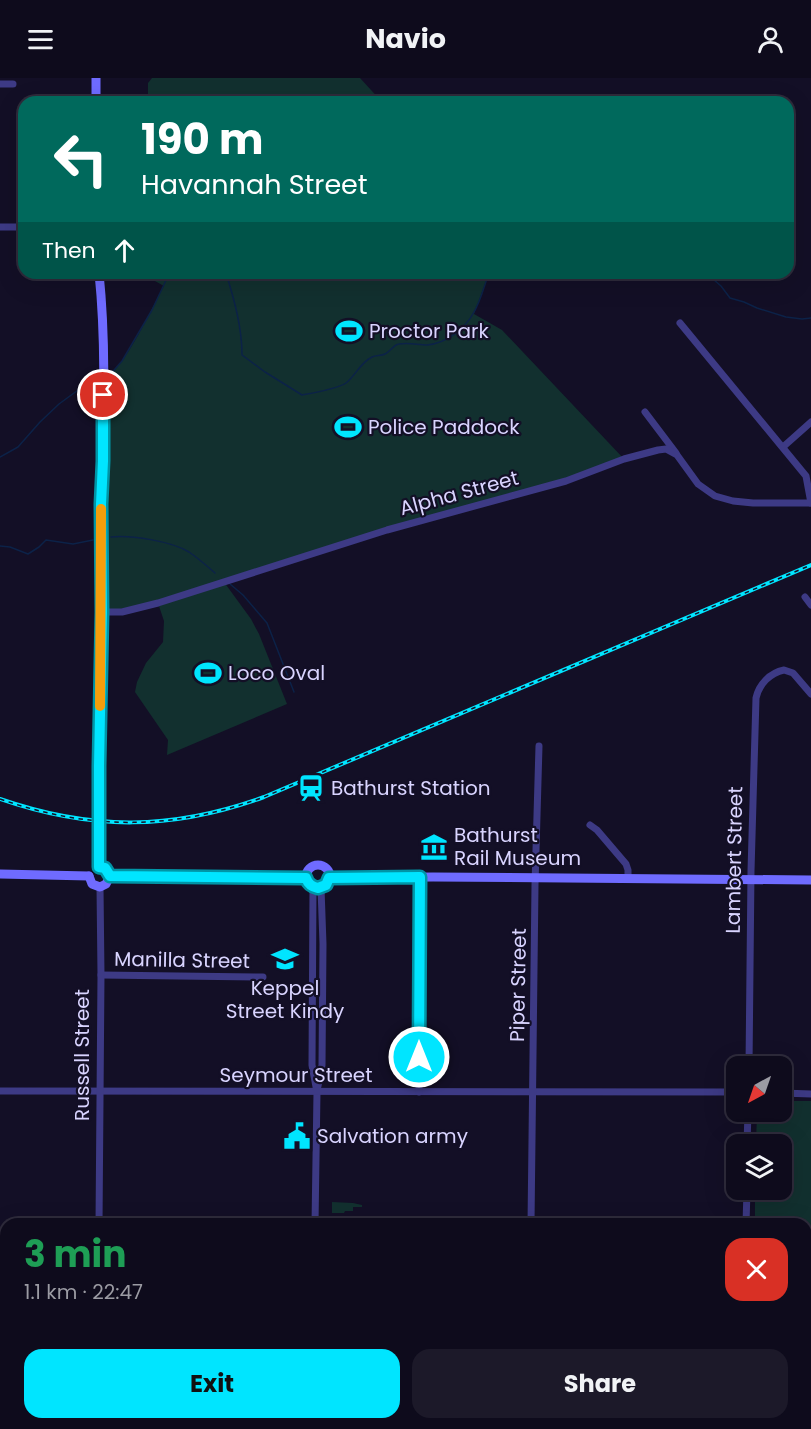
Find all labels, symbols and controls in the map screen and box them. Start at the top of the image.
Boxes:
text: Navio [365,20,446,57]
icon: menu [24,23,57,56]
icon: person [754,23,787,56]
text: 190 m [141,110,263,169]
icon: left [42,120,120,198]
text: Havannah Street [141,166,368,203]
icon: ahead [108,234,141,267]
text: Then [42,235,96,266]
sports icon: Proctor Park [334,316,364,346]
place label: Proctor Park [369,317,489,345]
pin [77,369,128,420]
icon: arrive [86,378,119,411]
sports icon: Police Paddock [333,412,363,442]
place label: Police Paddock [368,413,520,441]
street label: Alpha Street [396,464,522,522]
sports icon: Loco Oval [193,658,223,688]
place label: Loco Oval [228,659,325,687]
station icon: Bathurst Station [296,773,326,803]
place label: Bathurst Station [331,774,491,802]
street label: Lambert Street [719,786,749,934]
place label: Bathurst Rail Museum [454,821,581,872]
museum icon: Bathurst Rail Museum [419,832,449,862]
street label: Piper Street [503,928,533,1042]
school or university icon: Keppel Street Kindy [270,944,300,974]
street label: Manilla Street [114,945,250,975]
place label: Keppel Street Kindy [226,974,344,1025]
street label: Russell Street [68,989,96,1121]
position arrow [387,1025,451,1089]
north arrow [726,1056,792,1122]
map controls [726,1056,792,1200]
street label: Seymour Street [220,1061,372,1089]
public building icon: Salvation army [282,1121,312,1151]
place label: Salvation army [317,1122,468,1150]
button: layers [726,1134,792,1200]
text: 3 min [24,1229,126,1280]
button: close [725,1238,788,1301]
text: 1.1 km · 22:47 [24,1278,143,1306]
button: Exit [24,1349,400,1418]
button: Share [412,1349,788,1418]

